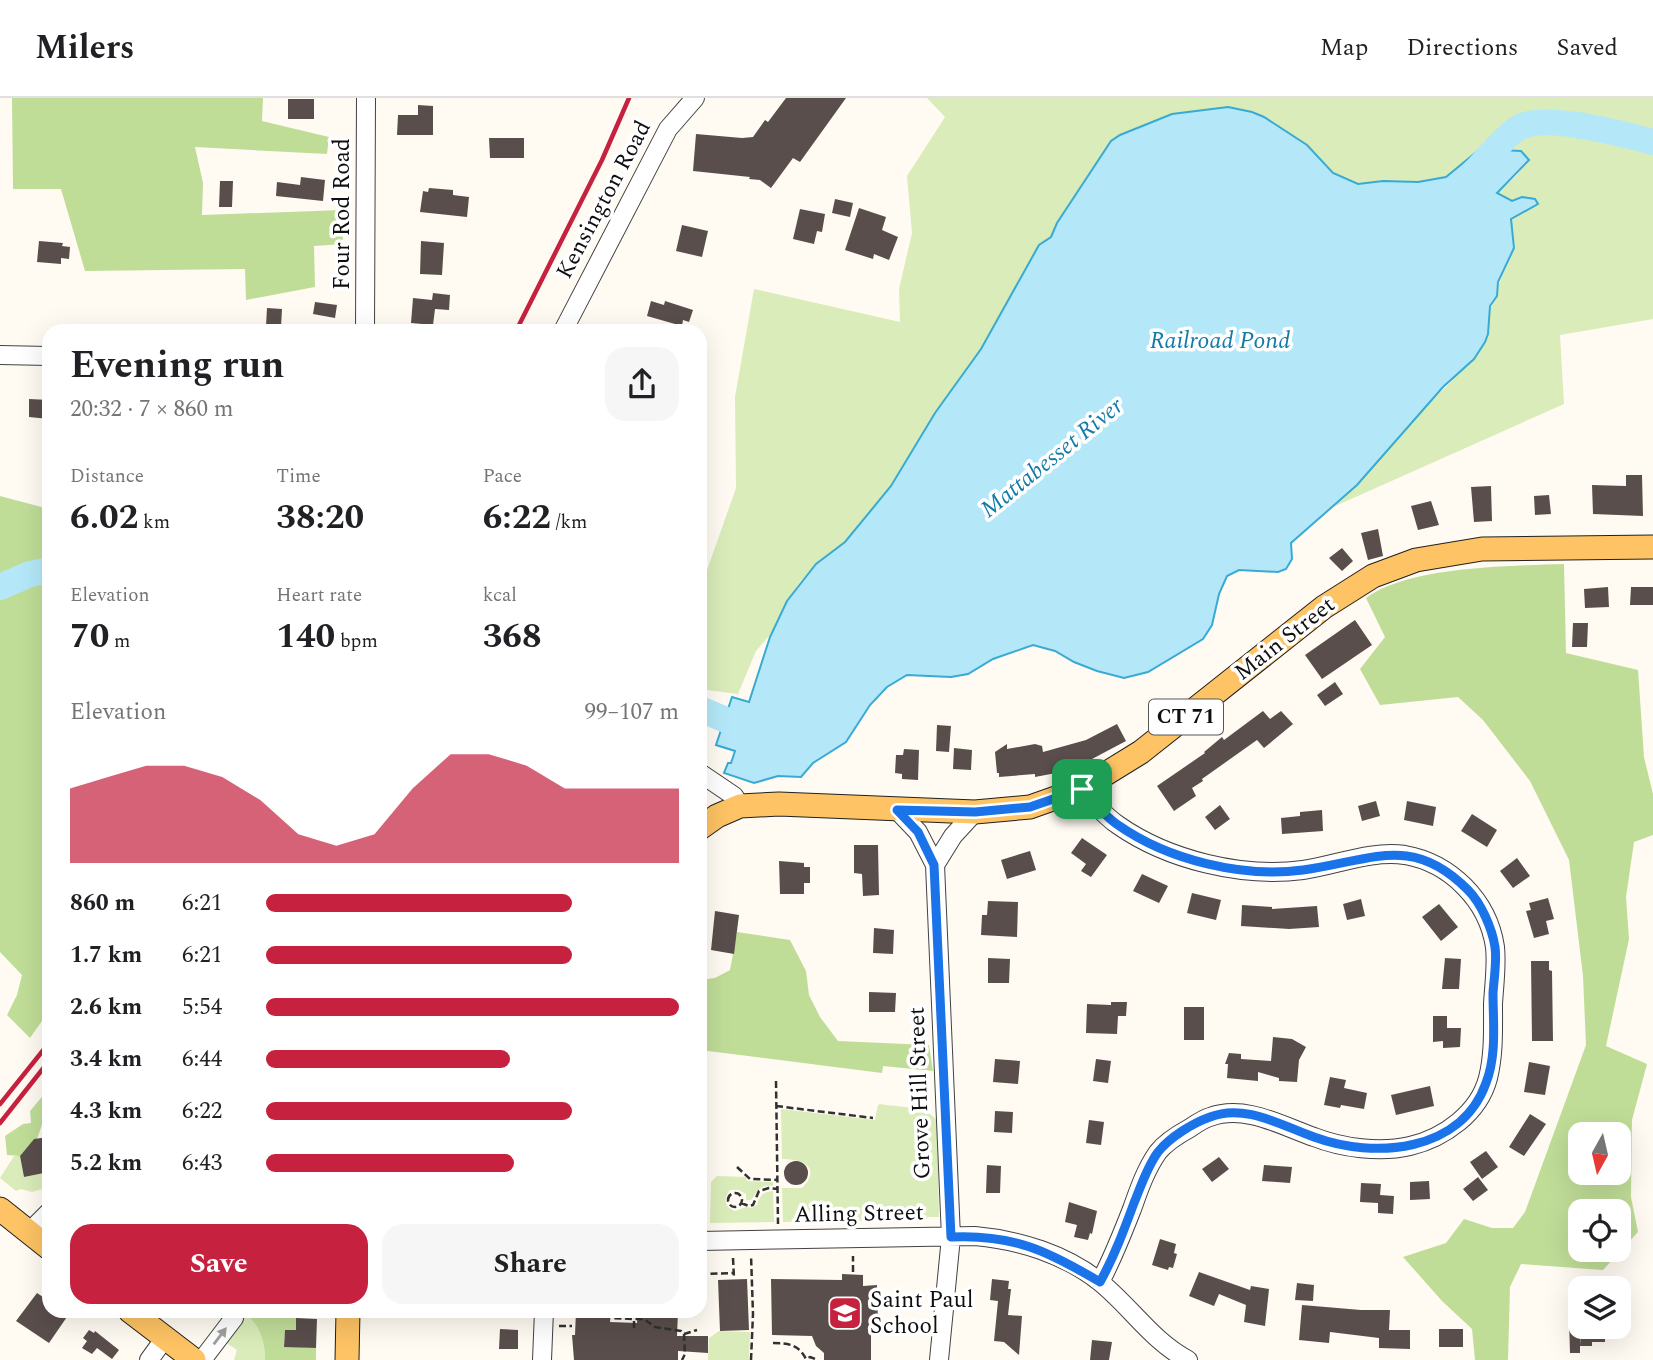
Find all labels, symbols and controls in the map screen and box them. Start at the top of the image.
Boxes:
text: Milers [35,23,134,73]
text: Map [1320,30,1368,66]
text: Directions [1406,30,1518,66]
text: Saved [1556,30,1618,66]
street label: Kensington Road [547,114,661,286]
street label: Four Rod Road [325,138,360,290]
water label: Railroad Pond [1150,323,1290,359]
text: Evening run [70,337,284,395]
button: share [605,347,679,421]
water label: Mattabesset River [973,388,1132,527]
text: 20:32 · 7 × 860 m [70,392,234,427]
text: Distance [70,462,144,491]
text: Time [276,462,321,491]
text: Pace [483,462,522,491]
text: 6.02 [70,491,138,544]
text: 38:20 [276,491,364,544]
text: 6:22 [483,491,551,544]
text: km [138,508,170,537]
text: /km [551,508,587,537]
text: Elevation [70,581,150,610]
text: Heart rate [276,581,362,610]
text: kcal [483,581,517,610]
street label: Main Street [1227,588,1343,690]
text: 70 [70,610,109,663]
text: 140 [276,610,335,663]
text: 368 [483,610,542,663]
text: m [109,627,130,656]
text: bpm [335,627,378,656]
text: Elevation [70,695,166,730]
text: 99–107 m [584,695,679,730]
road number: CT 71 [1149,700,1223,734]
pin [1052,759,1112,819]
icon: arrive [1063,770,1101,808]
text: 860 m [70,886,135,921]
text: 6:21 [182,886,222,921]
text: 1.7 km [70,938,142,973]
text: 6:21 [182,938,222,973]
text: 2.6 km [70,990,142,1025]
text: 5:54 [182,990,222,1025]
street label: Grove Hill Street [899,1006,941,1180]
text: 3.4 km [70,1042,142,1077]
text: 6:44 [182,1042,222,1077]
text: 4.3 km [70,1094,142,1129]
text: 6:22 [182,1094,222,1129]
north arrow [1568,1122,1631,1185]
map controls [1568,1122,1631,1339]
text: 5.2 km [70,1146,142,1181]
text: 6:43 [182,1146,222,1181]
street label: Alling Street [794,1195,924,1233]
button: locate [1568,1199,1631,1262]
button: Save [70,1224,368,1304]
button: Share [382,1224,679,1304]
button: layers [1568,1276,1631,1339]
place label: Saint Paul School [870,1283,974,1344]
school or university icon: Saint Paul School [826,1294,864,1332]
one-way arrow [213,1327,227,1345]

